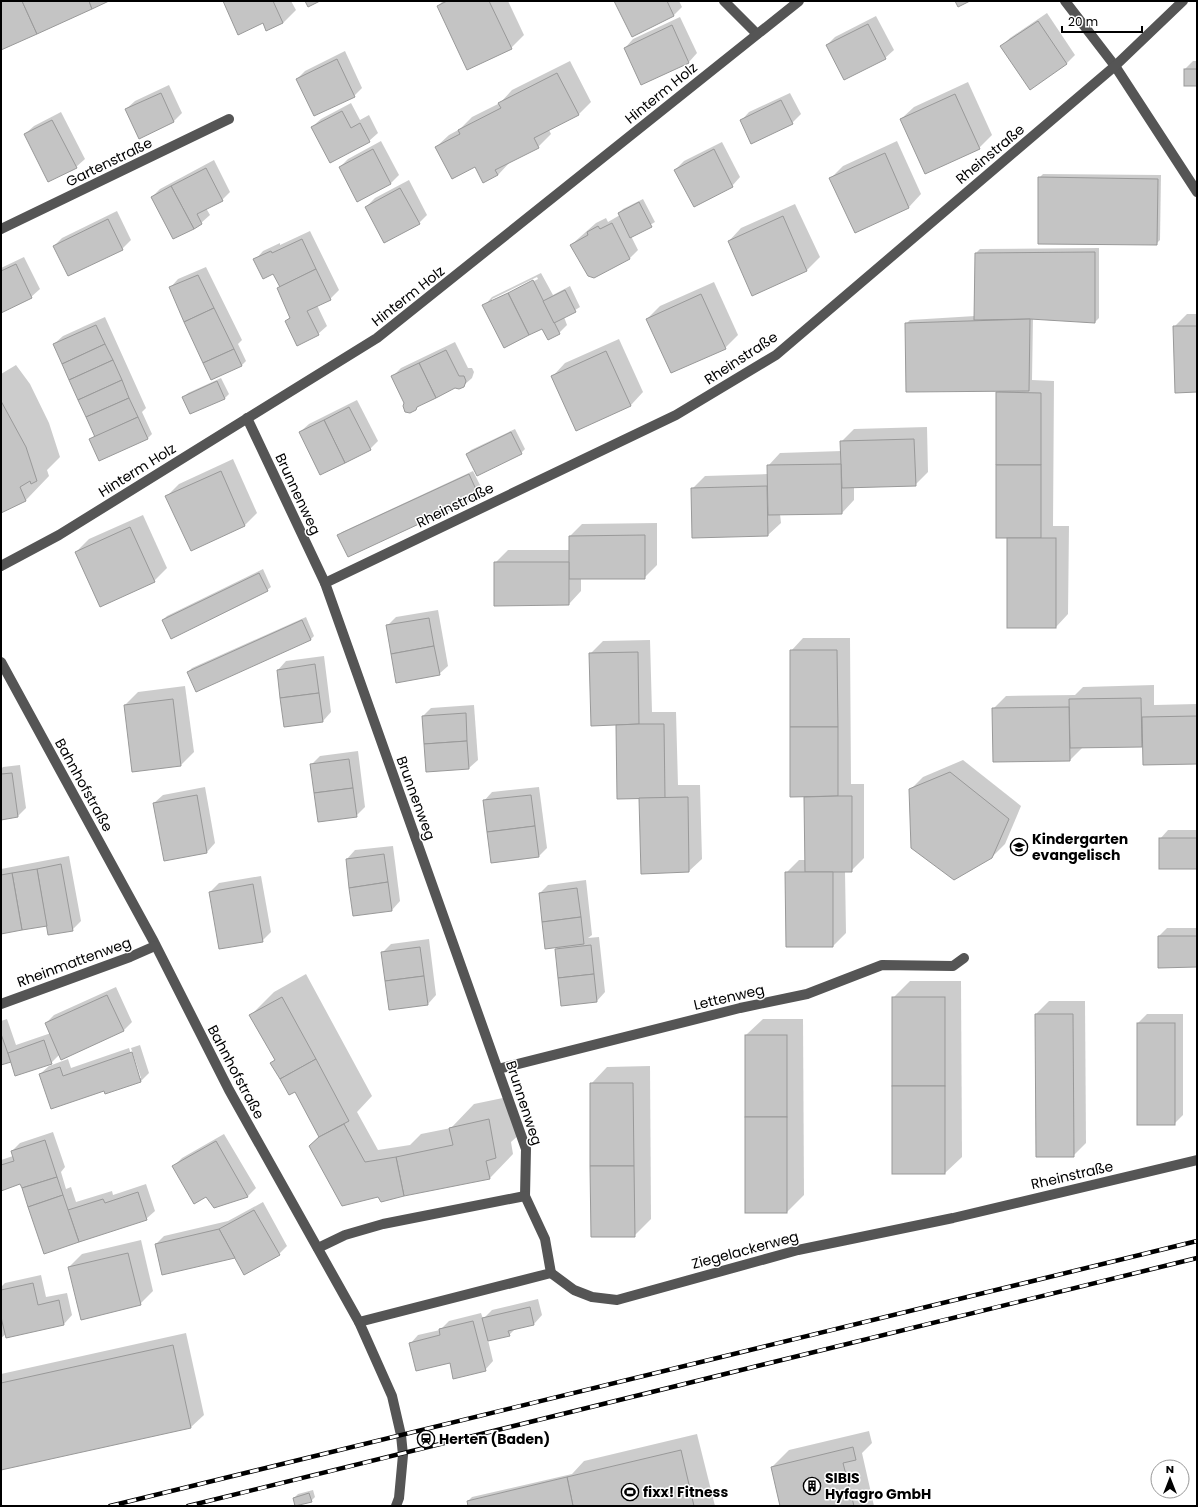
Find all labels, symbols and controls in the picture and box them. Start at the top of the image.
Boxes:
scale bar [1062,8,1142,34]
text: 20 m [1068,13,1098,30]
street label: Hinterm Holz [621,58,701,128]
street label: Rheinstraße [951,119,1029,189]
street label: Gartenstraße [63,132,156,192]
street label: Hinterm Holz [367,261,449,331]
street label: Rheinstraße [700,327,782,389]
street label: Hinterm Holz [95,438,179,502]
street label: Brunnenweg [270,450,326,538]
street label: Rheinstraße [413,477,497,532]
street label: Bahnhofstraße [50,735,118,836]
street label: Brunnenweg [392,753,440,843]
place label: Kindergarten evangelisch [1032,829,1128,865]
school or university icon: Kindergarten evangelisch [1009,837,1029,857]
street label: Rheinmattenweg [14,932,134,992]
street label: Lettenweg [692,979,766,1015]
street label: Bahnhofstraße [203,1021,269,1123]
street label: Brunnenweg [501,1058,547,1148]
street label: Rheinstraße [1029,1156,1115,1194]
street label: Ziegelackerweg [689,1226,801,1274]
station icon: Herten (Baden) [416,1429,436,1449]
place label: Herten (Baden) [439,1429,550,1449]
north arrow [1150,1459,1190,1499]
text: N [1166,1461,1174,1477]
place label: SIBIS Hyfagro GmbH [825,1468,931,1504]
building icon: SIBIS Hyfagro GmbH [802,1476,822,1496]
sports icon: fixx! Fitness [620,1482,640,1502]
place label: fixx! Fitness [643,1482,728,1502]

